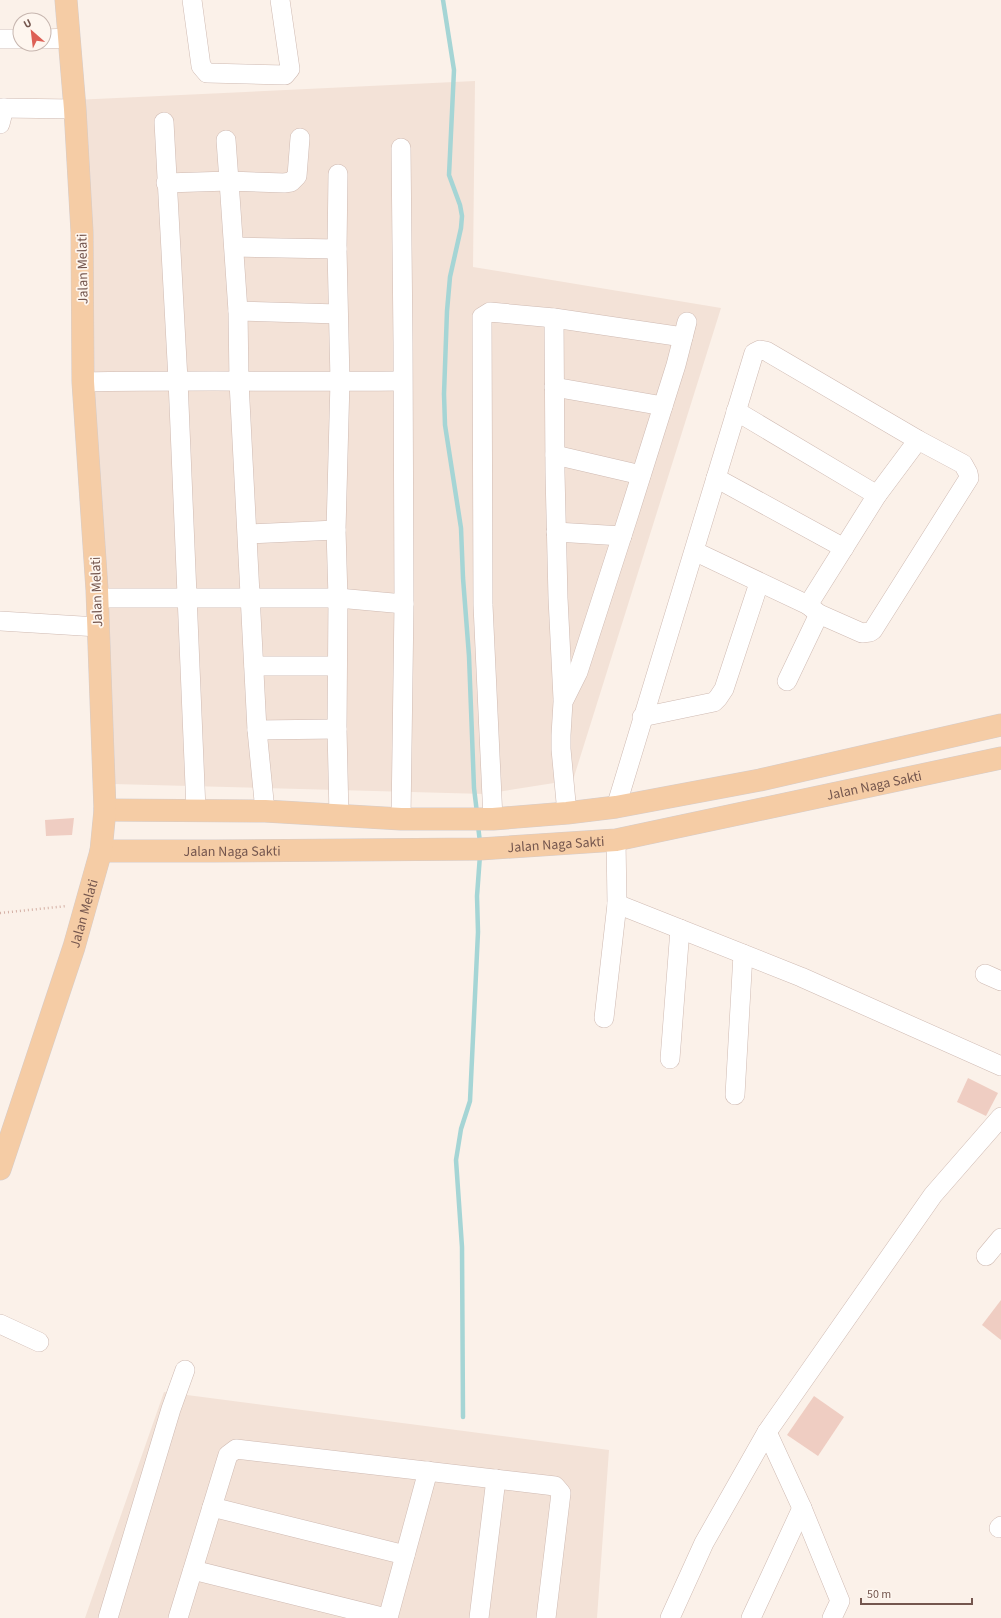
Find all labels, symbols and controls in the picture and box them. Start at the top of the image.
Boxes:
north arrow [12,12,52,52]
text: U [21,15,34,32]
street label: Jalan Melati [72,234,94,304]
street label: Jalan Melati [86,556,108,628]
street label: Jalan Naga Sakti [825,766,924,806]
street label: Jalan Naga Sakti [507,832,605,858]
street label: Jalan Naga Sakti [183,842,281,862]
street label: Jalan Melati [65,877,104,950]
scale bar [861,1580,972,1606]
text: 50 m [867,1586,891,1603]

